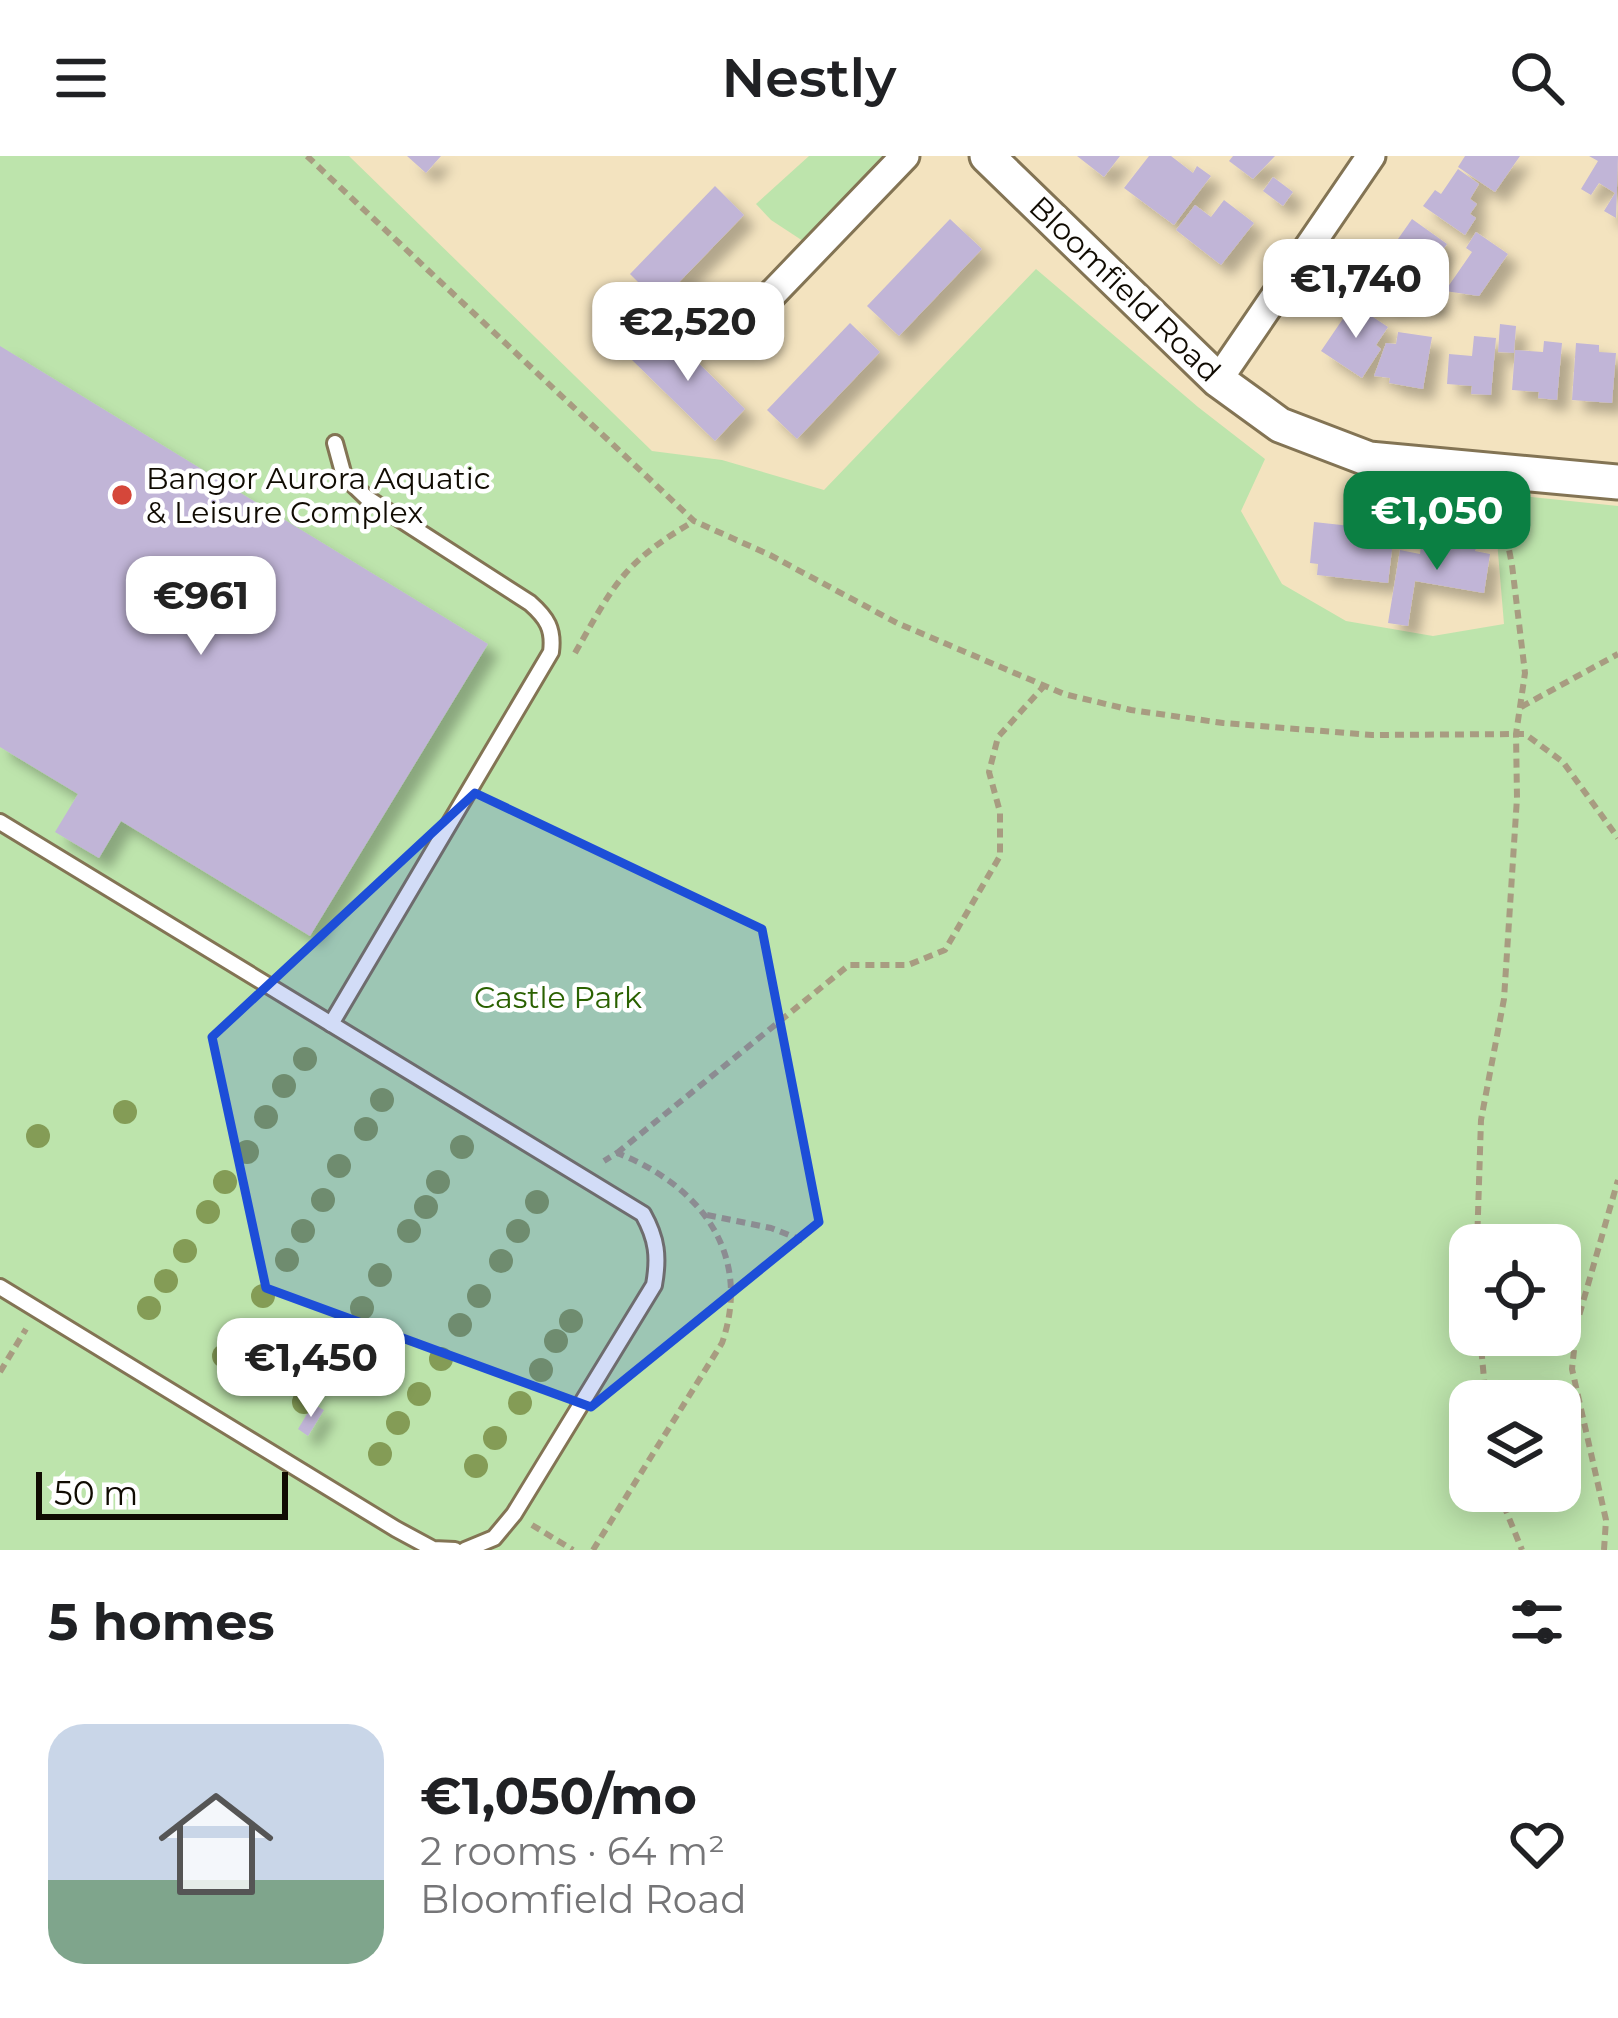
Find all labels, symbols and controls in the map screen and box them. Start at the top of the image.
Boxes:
icon: menu [48,45,114,111]
text: Nestly [722,45,896,111]
icon: search [1504,45,1570,111]
street label: Bloomfield Road [1022,188,1228,390]
pin: €1,740 [1258,239,1454,341]
text: €1,740 [1290,254,1422,302]
pin: €2,520 [590,282,786,384]
text: €2,520 [619,297,757,345]
place label: Bangor Aurora Aquatic & Leisure Complex [146,460,491,531]
pin: €1,050 [1339,471,1535,573]
marker: Bangor Aurora Aquatic & Leisure Complex [109,482,135,508]
text: €1,050 [1370,486,1504,534]
pin: €961 [130,556,272,658]
text: €961 [153,571,249,619]
park label: Castle Park [474,979,642,1016]
map controls [1449,1224,1581,1512]
button: locate [1449,1224,1581,1356]
pin: €1,450 [213,1318,409,1420]
text: €1,450 [244,1333,378,1381]
button: layers [1449,1380,1581,1512]
scale bar [36,1466,288,1519]
text: 50 m [54,1473,138,1513]
icon: filters [1504,1589,1570,1655]
text: 5 homes [48,1591,275,1653]
text: €1,050/mo [420,1765,697,1827]
icon: home [144,1772,288,1916]
icon: heart [1504,1811,1570,1877]
text: 2 rooms · 64 m² [420,1827,725,1875]
text: Bloomfield Road [420,1875,747,1923]

